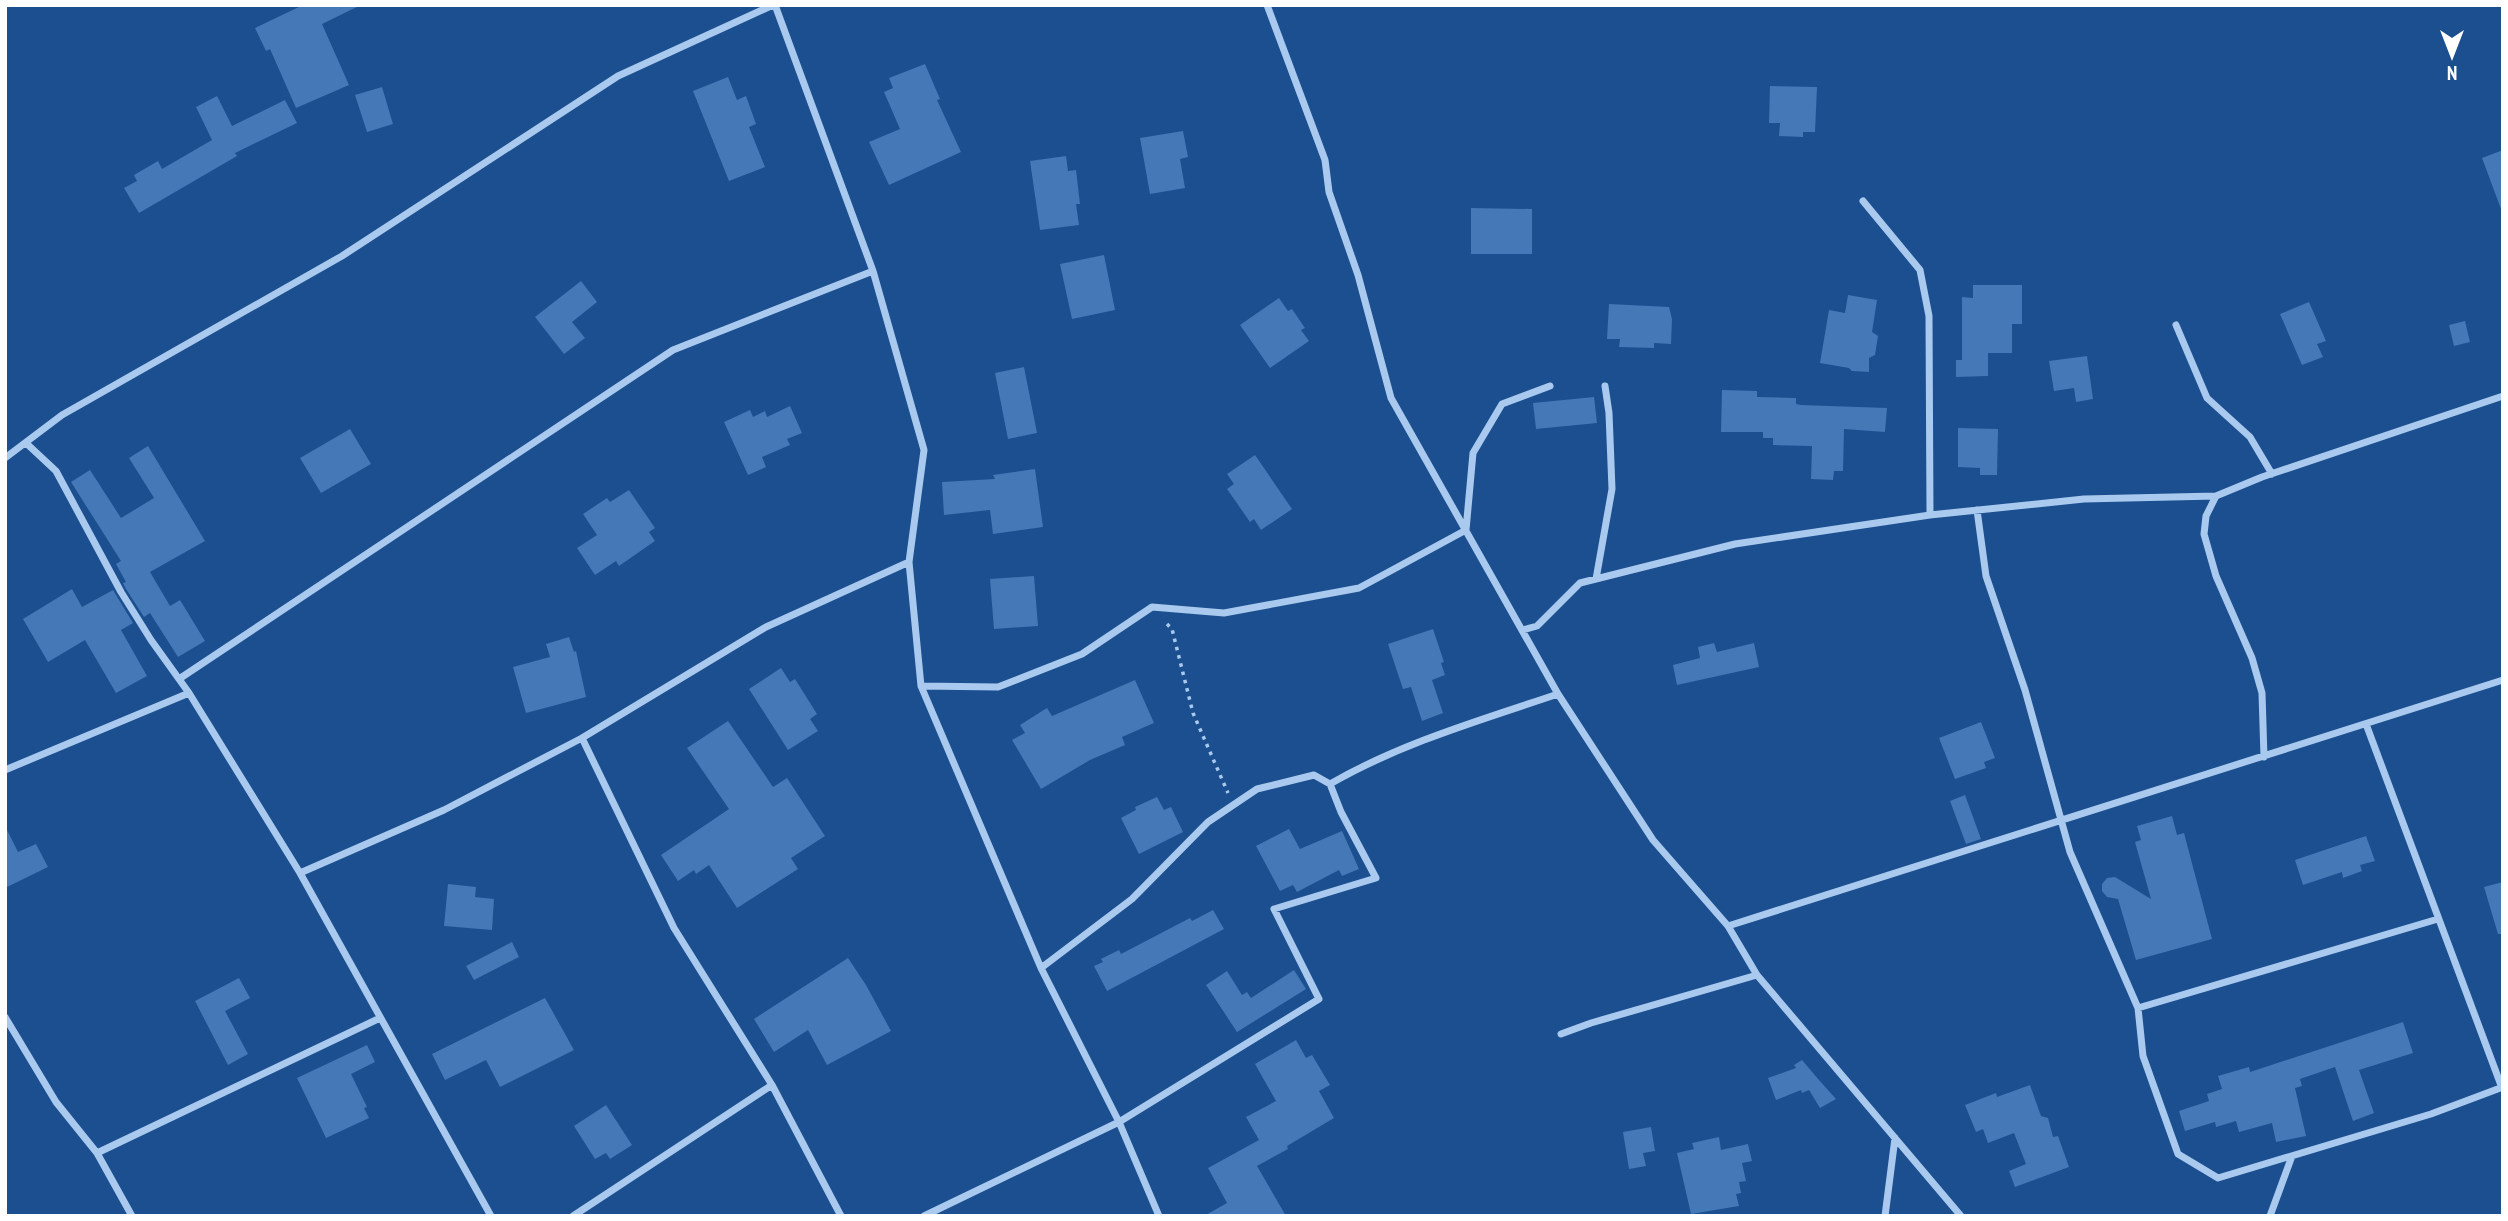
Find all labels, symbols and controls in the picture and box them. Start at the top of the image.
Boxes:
north arrow [2417,21,2487,91]
text: N [2447,61,2457,85]

